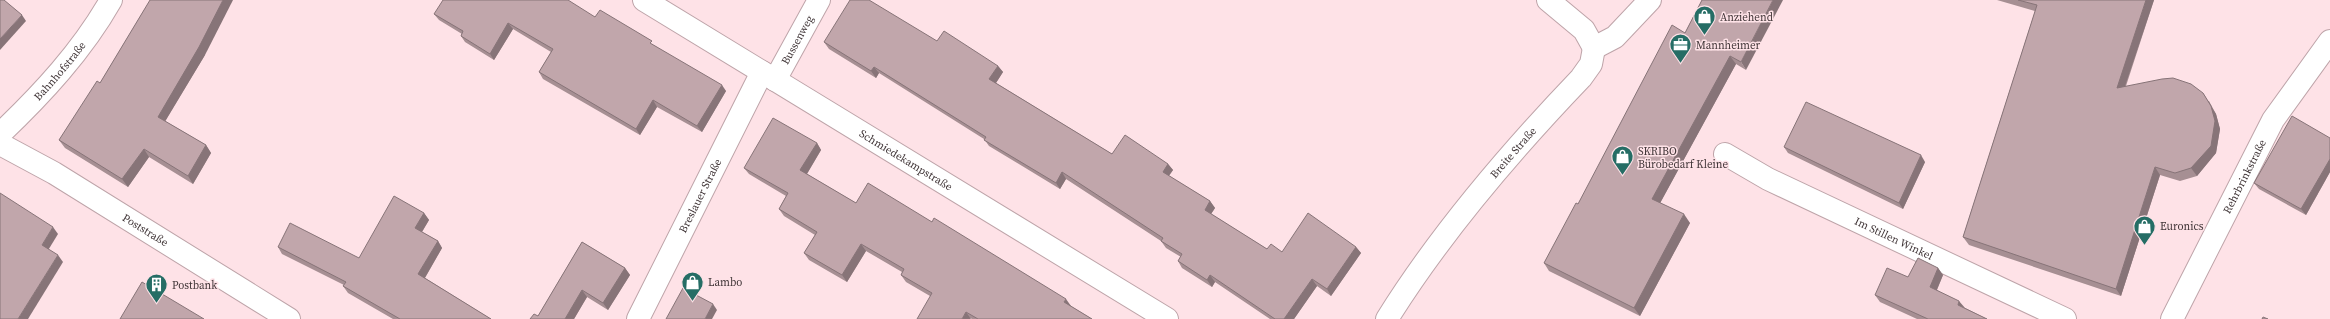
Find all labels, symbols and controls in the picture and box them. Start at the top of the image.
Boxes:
shop icon: Anziehend [1692,4,1718,37]
place label: Anziehend [1720,10,1774,25]
street label: Bussenweg [778,12,817,67]
office icon: Mannheimer [1667,32,1693,65]
street label: Bahnhofstraße [30,38,89,104]
place label: Mannheimer [1696,38,1761,53]
street label: Breite Straße [1486,123,1540,181]
street label: Schmiedekampstraße [857,126,956,194]
street label: Rehrbrinkstraße [2219,136,2270,216]
shop icon: SKRIBO Bürobedarf Kleine [1609,144,1635,177]
place label: SKRIBO Bürobedarf Kleine [1638,144,1728,172]
street label: Breslauer Straße [675,156,725,235]
street label: Poststraße [120,210,172,250]
street label: Im Stillen Winkel [1852,213,1936,263]
shop icon: Euronics [2131,213,2157,246]
place label: Euronics [2160,219,2204,234]
shop icon: Lambo [680,269,706,302]
building icon: Postbank [143,272,169,305]
place label: Lambo [708,275,742,290]
place label: Postbank [172,278,218,293]

